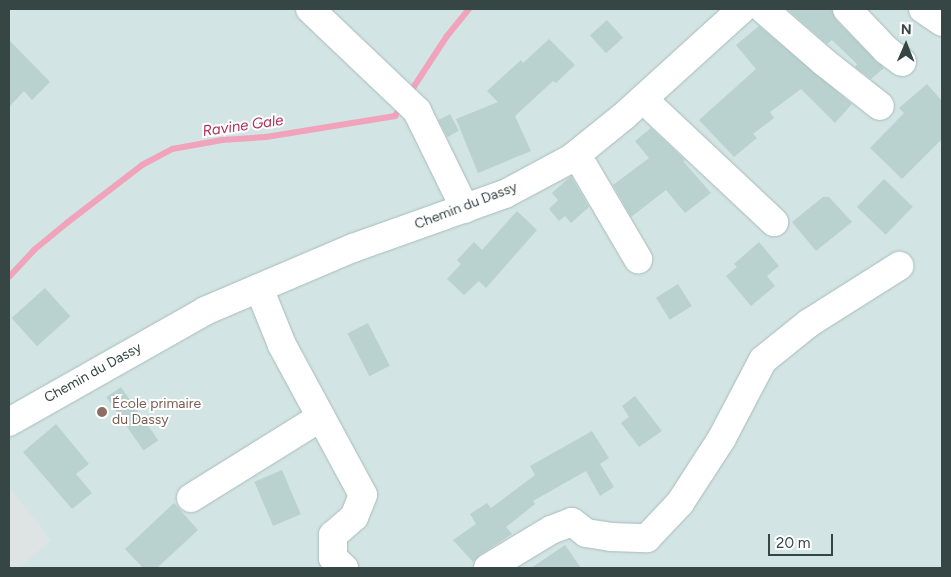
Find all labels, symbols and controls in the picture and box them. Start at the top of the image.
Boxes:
north arrow [881,20,931,70]
text: N [901,21,912,38]
water label: Ravine Gale [201,111,285,141]
street label: Chemin du Dassy [412,179,520,233]
street label: Chemin du Dassy [41,339,145,407]
place label: École primaire du Dassy [112,396,201,428]
marker: École primaire du Dassy [96,406,108,418]
scale bar [771,524,836,556]
text: 20 m [776,534,810,552]

